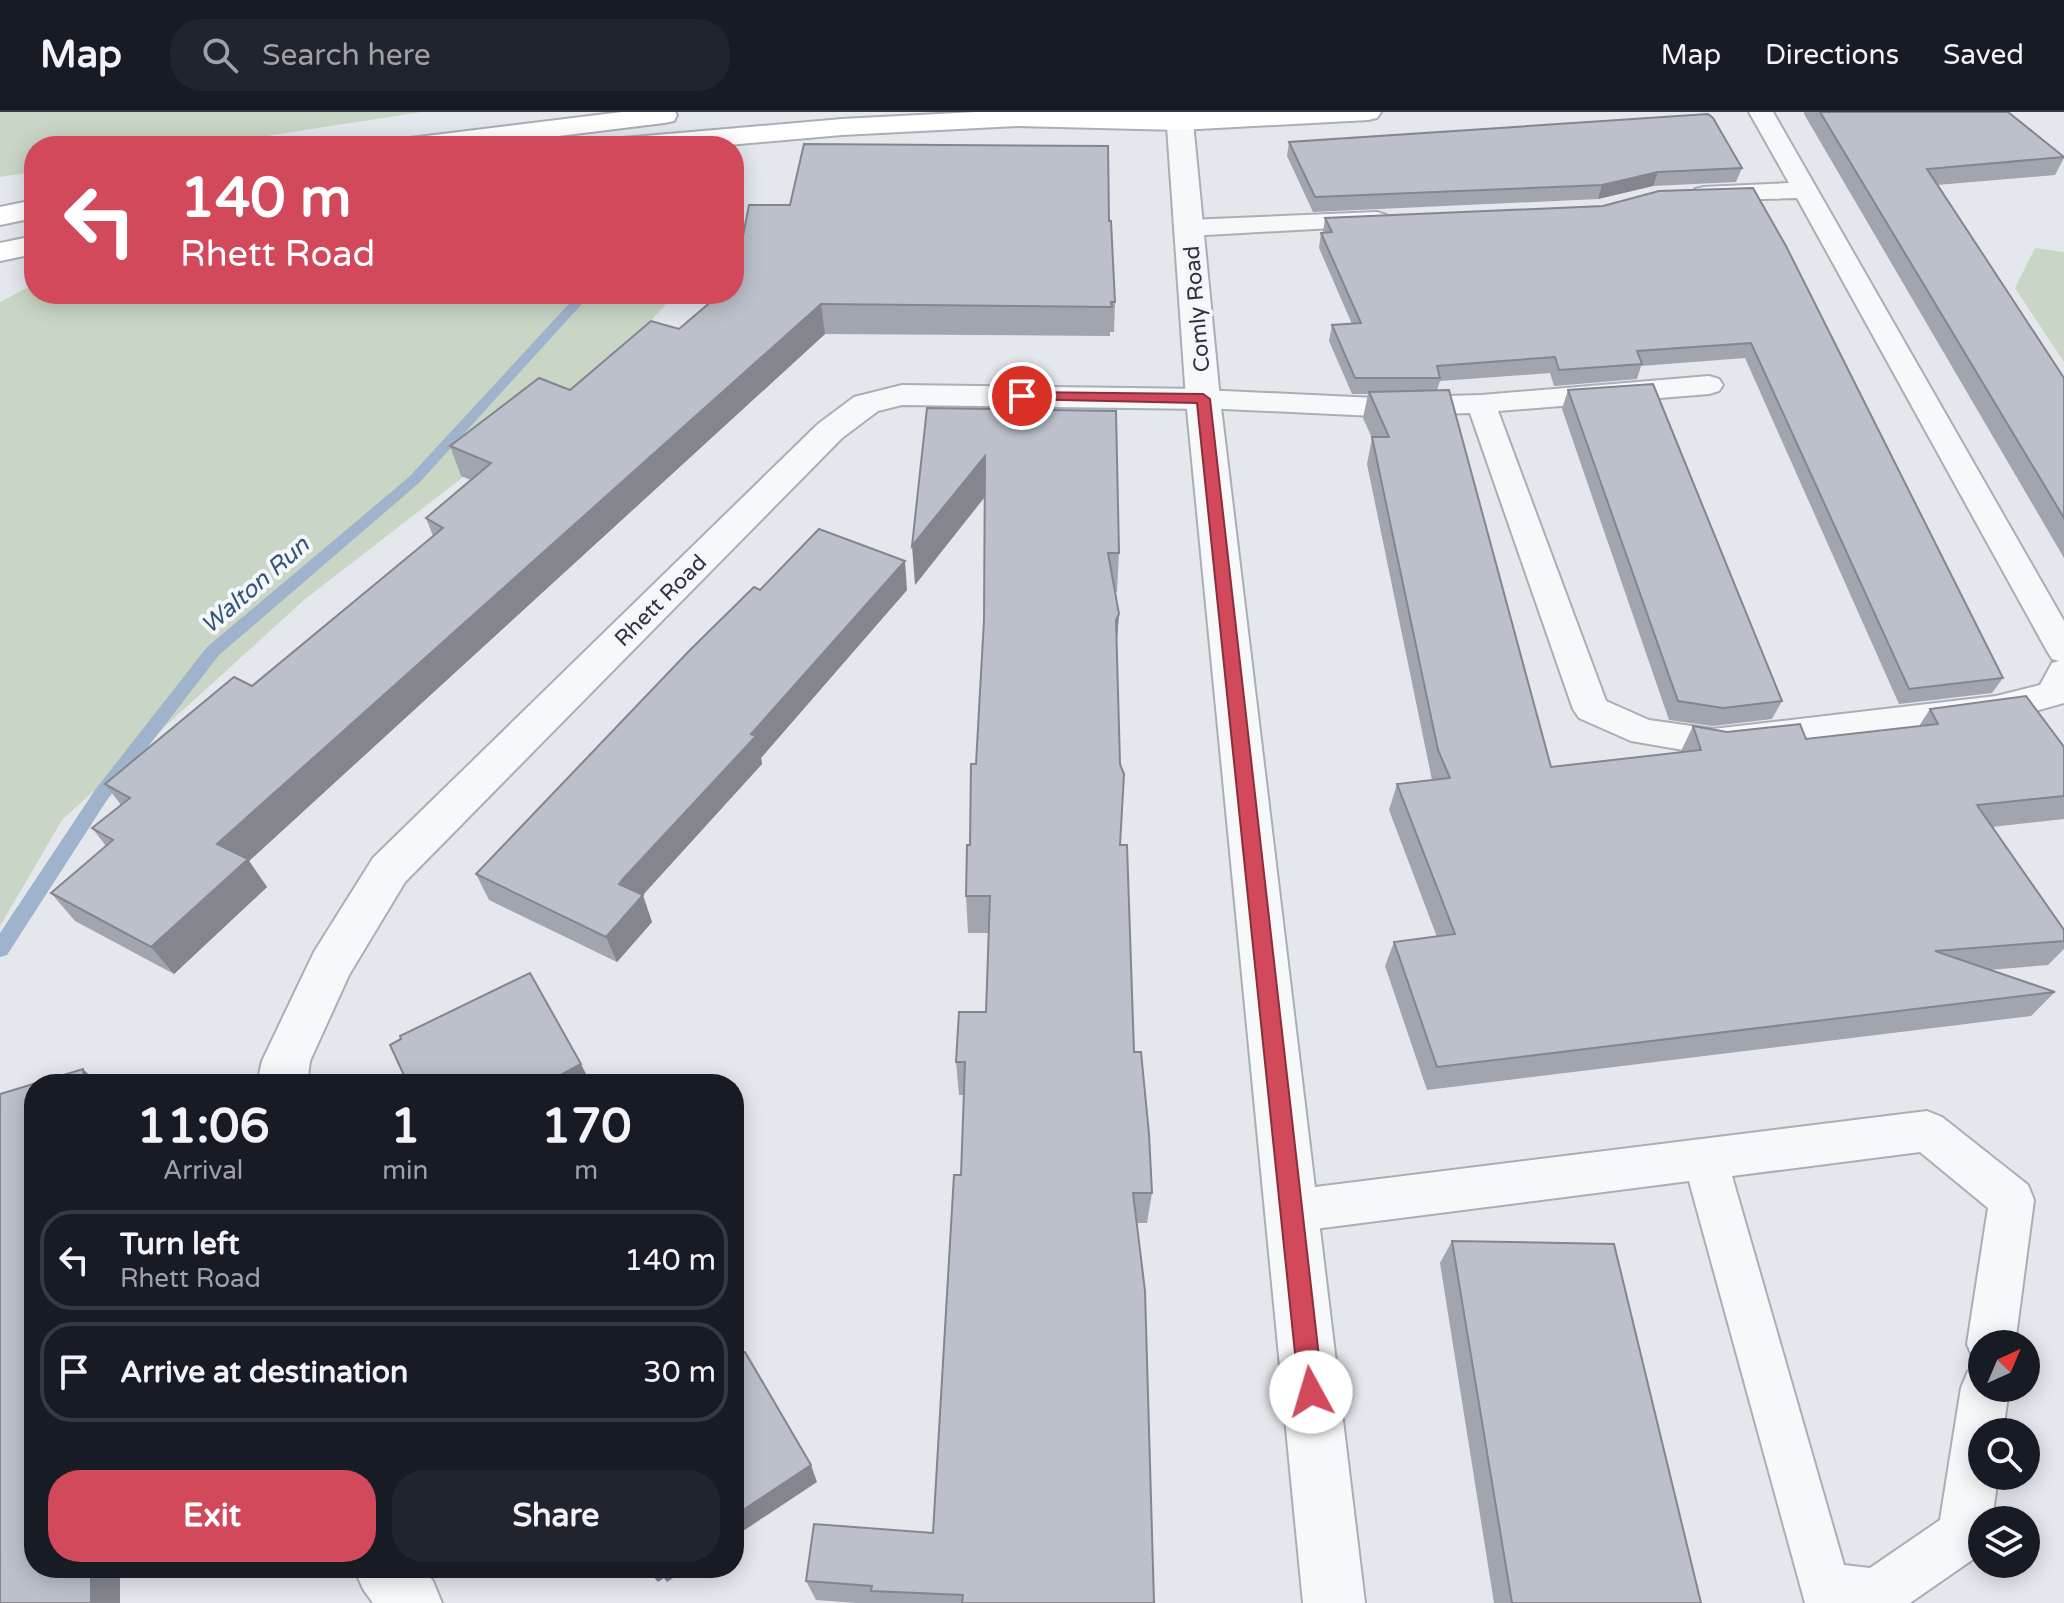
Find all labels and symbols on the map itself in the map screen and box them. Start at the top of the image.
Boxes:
street label: Comly Road [1179,245,1215,373]
pin [988,362,1056,430]
water label: Walton Run [195,530,316,640]
street label: Rhett Road [609,549,712,652]
north arrow [1968,1330,2040,1402]
position arrow [1269,1350,1353,1434]

